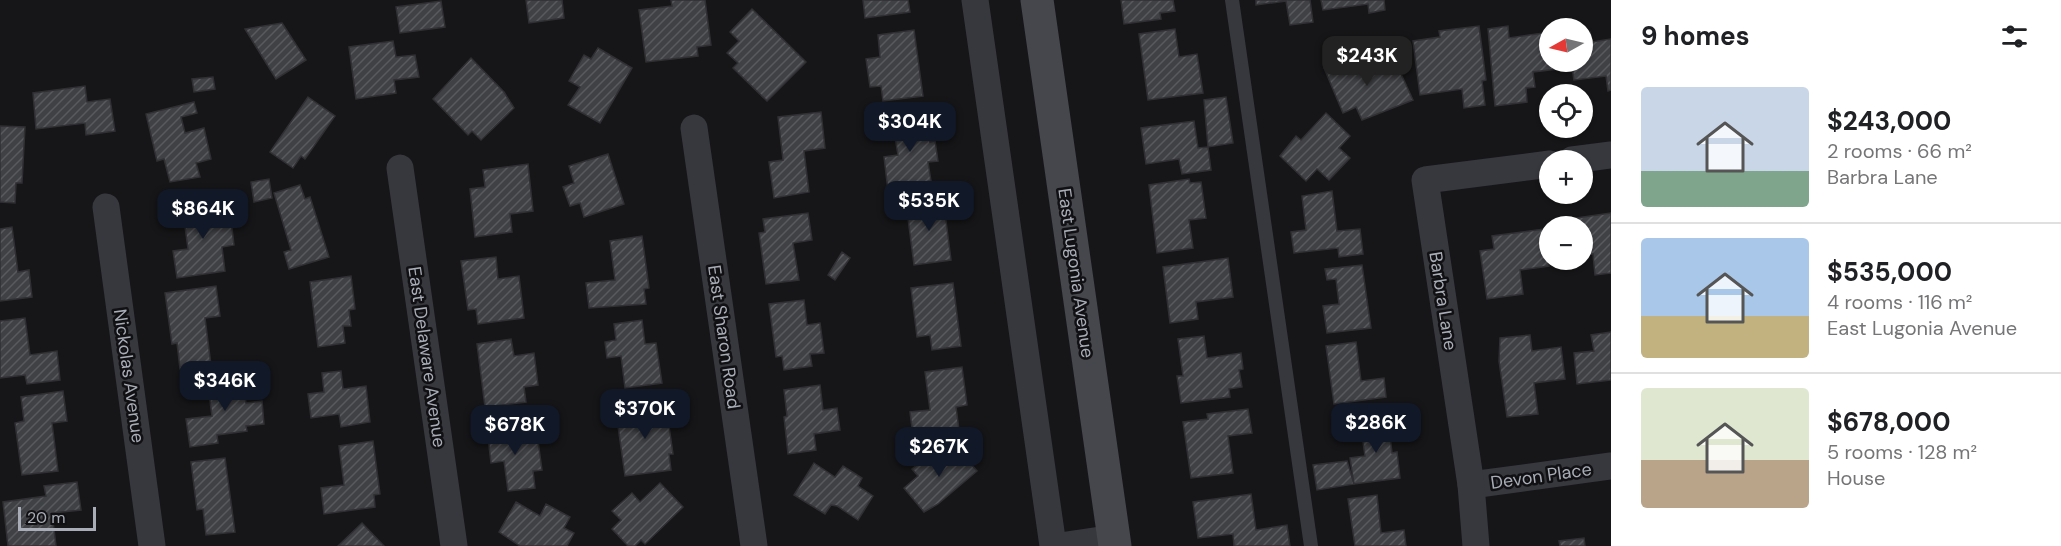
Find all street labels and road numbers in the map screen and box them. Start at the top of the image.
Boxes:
street label: East Lugonia Avenue [1052,187,1100,359]
street label: Barbra Lane [1423,250,1463,352]
street label: East Sharon Road [702,264,746,410]
street label: East Delaware Avenue [402,265,452,449]
street label: Nickolas Avenue [108,308,150,444]
street label: Devon Place [1489,457,1593,495]

